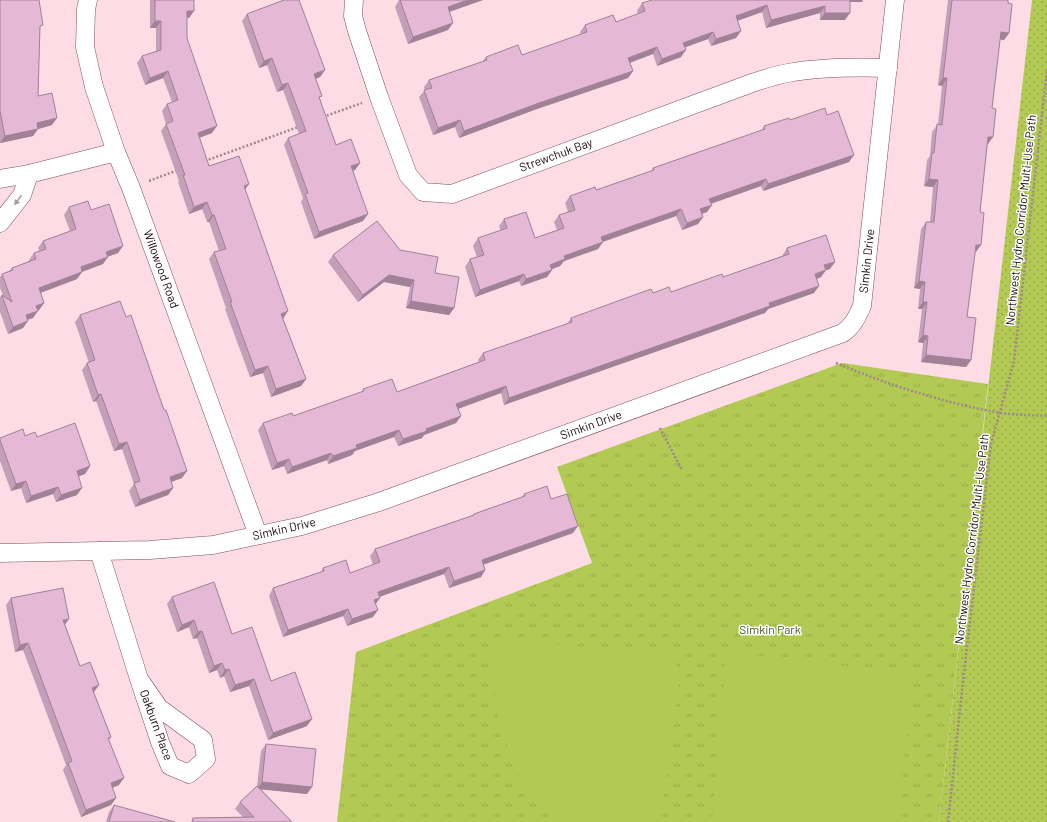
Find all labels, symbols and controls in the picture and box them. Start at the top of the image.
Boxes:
street label: Northwest Hydro Corridor Multi-Use Path [1002,114,1038,326]
street label: Strewchuk Bay [517,134,595,174]
one-way arrow [14,195,22,206]
street label: Willowood Road [141,228,183,310]
street label: Simkin Drive [856,228,876,294]
street label: Simkin Drive [558,406,623,442]
street label: Northwest Hydro Corridor Multi-Use Path [951,433,991,645]
street label: Simkin Drive [251,514,317,542]
park label: Simkin Park [739,622,801,636]
street label: Oakburn Place [138,687,176,762]

